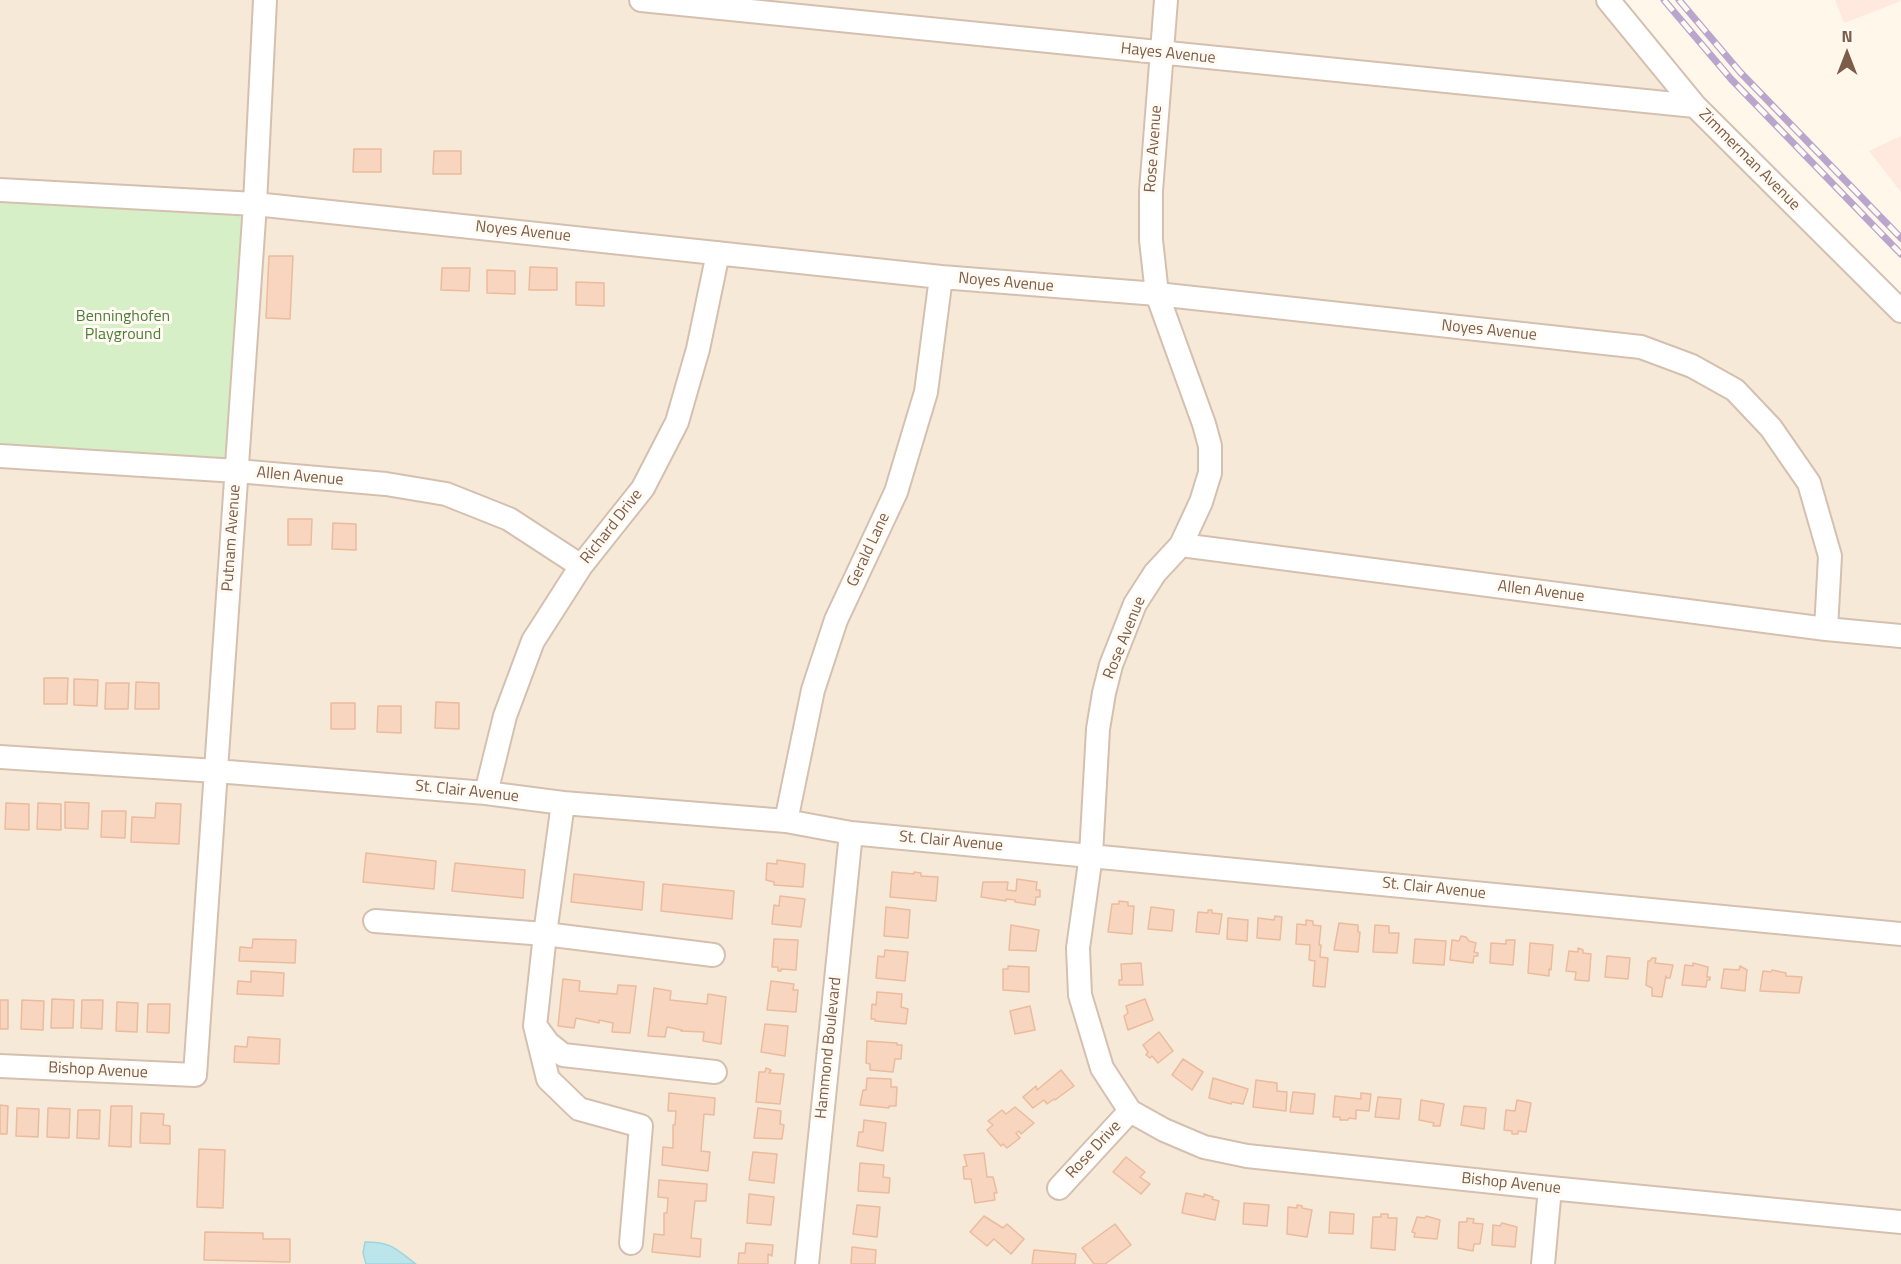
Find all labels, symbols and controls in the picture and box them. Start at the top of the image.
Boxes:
north arrow [1817,24,1877,84]
text: N [1841,24,1853,48]
street label: Hayes Avenue [1120,39,1216,69]
street label: Rose Avenue [1141,105,1167,193]
street label: Zimmerman Avenue [1694,105,1804,215]
street label: Noyes Avenue [474,217,572,247]
street label: Noyes Avenue [957,269,1055,297]
park label: Benninghofen Playground [76,307,170,345]
street label: Noyes Avenue [1440,316,1538,346]
street label: Allen Avenue [256,464,344,490]
street label: Putnam Avenue [219,484,245,592]
street label: Richard Drive [577,486,647,568]
street label: Gerald Lane [843,510,895,590]
street label: Allen Avenue [1497,577,1585,607]
street label: Rose Avenue [1100,594,1150,682]
street label: St. Clair Avenue [414,777,520,807]
street label: St. Clair Avenue [898,828,1004,856]
street label: St. Clair Avenue [1381,874,1487,904]
street label: Hammond Boulevard [812,976,846,1120]
street label: Bishop Avenue [48,1059,148,1083]
street label: Rose Drive [1062,1117,1126,1183]
street label: Bishop Avenue [1460,1169,1562,1199]

